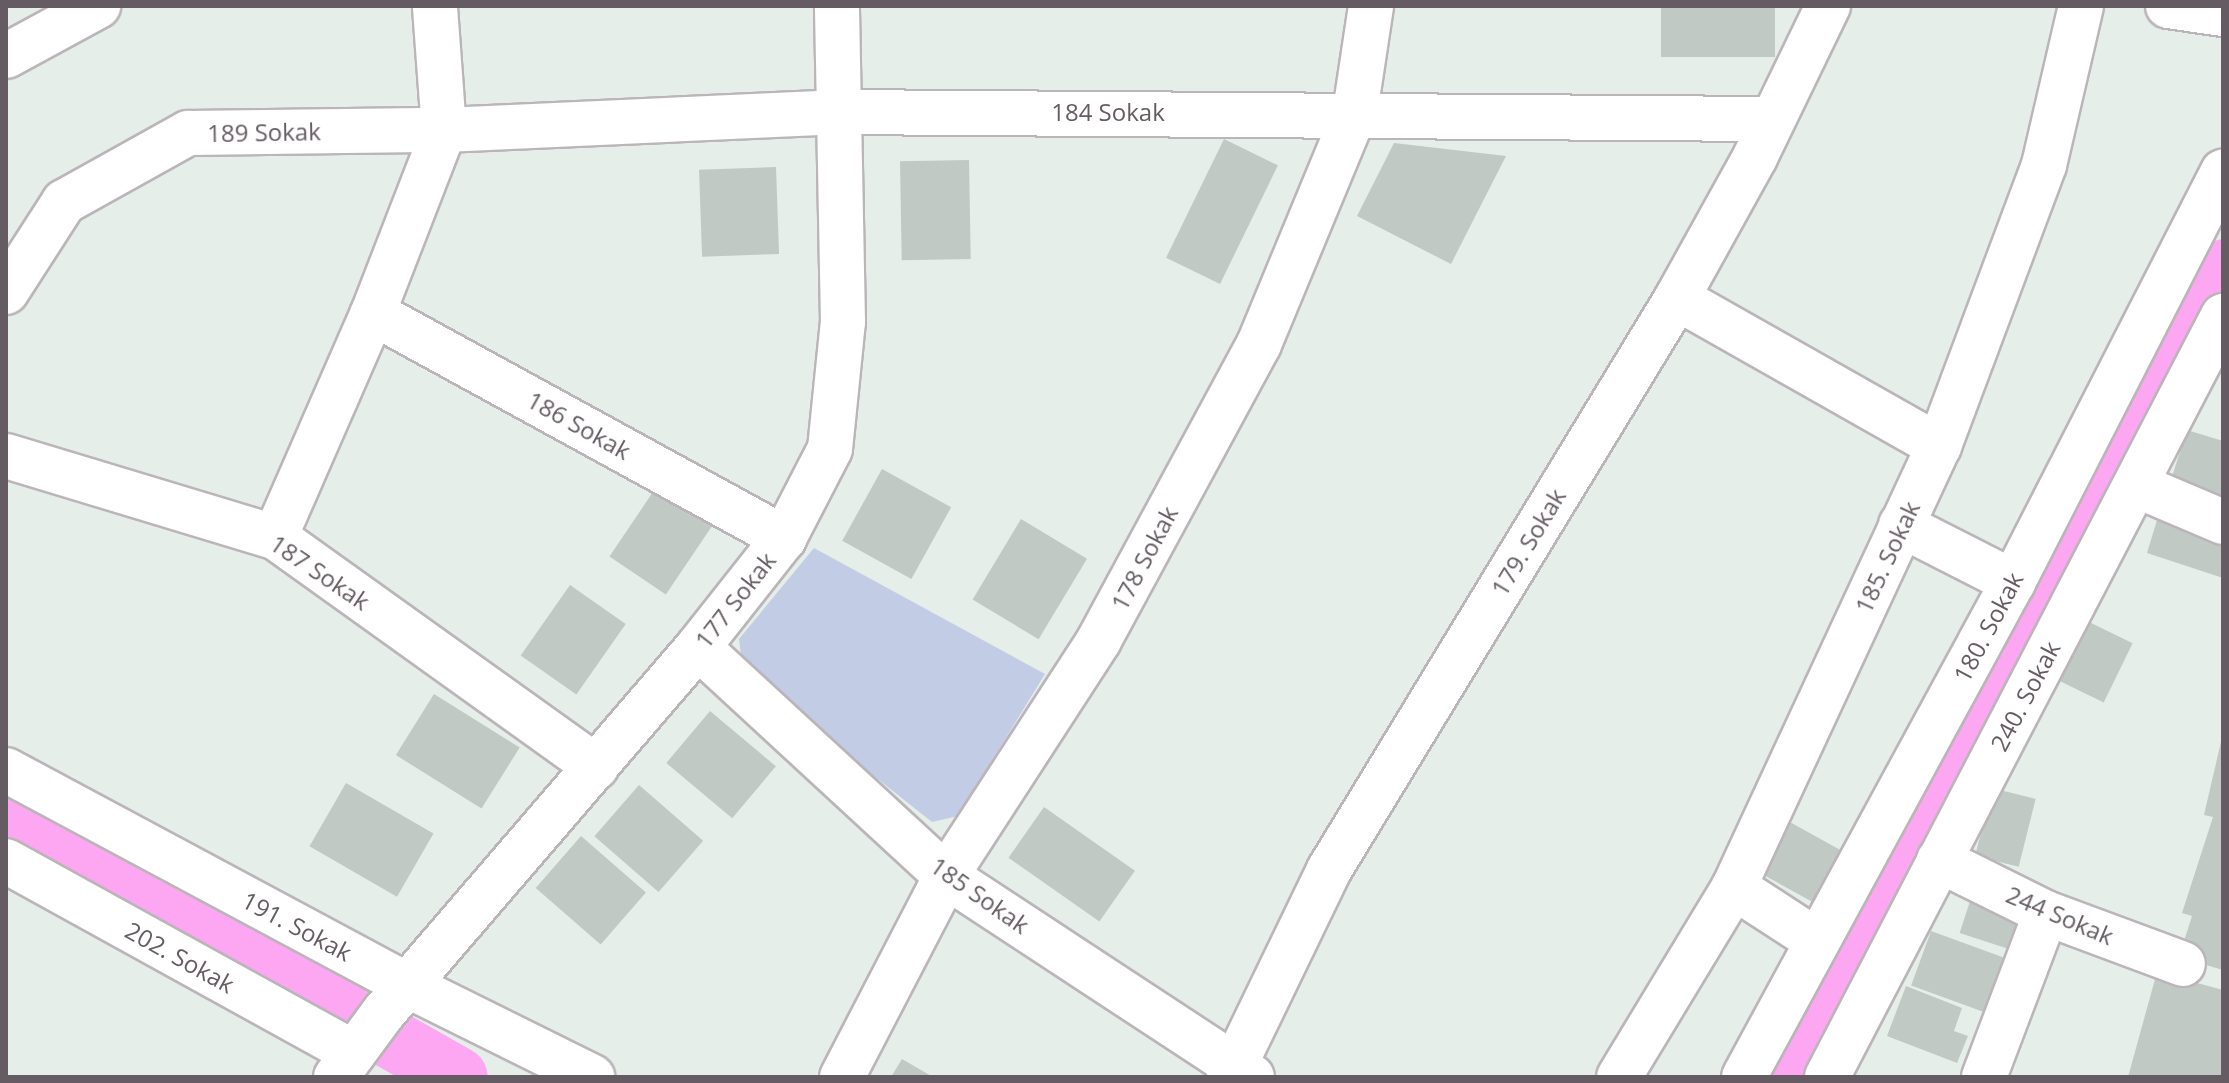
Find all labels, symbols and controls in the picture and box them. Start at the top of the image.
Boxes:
street label: 184 Sokak [1051,98,1165,126]
street label: 189 Sokak [207,117,321,147]
street label: 186 Sokak [522,385,636,465]
street label: 179. Sokak [1485,483,1571,601]
street label: 185. Sokak [1849,497,1925,617]
street label: 178 Sokak [1105,501,1183,615]
street label: 187 Sokak [265,528,375,616]
street label: 177 Sokak [689,546,781,654]
street label: 180. Sokak [1947,567,2029,687]
street label: 240. Sokak [1984,636,2066,756]
street label: 185 Sokak [925,851,1035,939]
street label: 244 Sokak [2002,880,2118,950]
street label: 191. Sokak [237,885,357,967]
street label: 202. Sokak [121,915,239,999]

